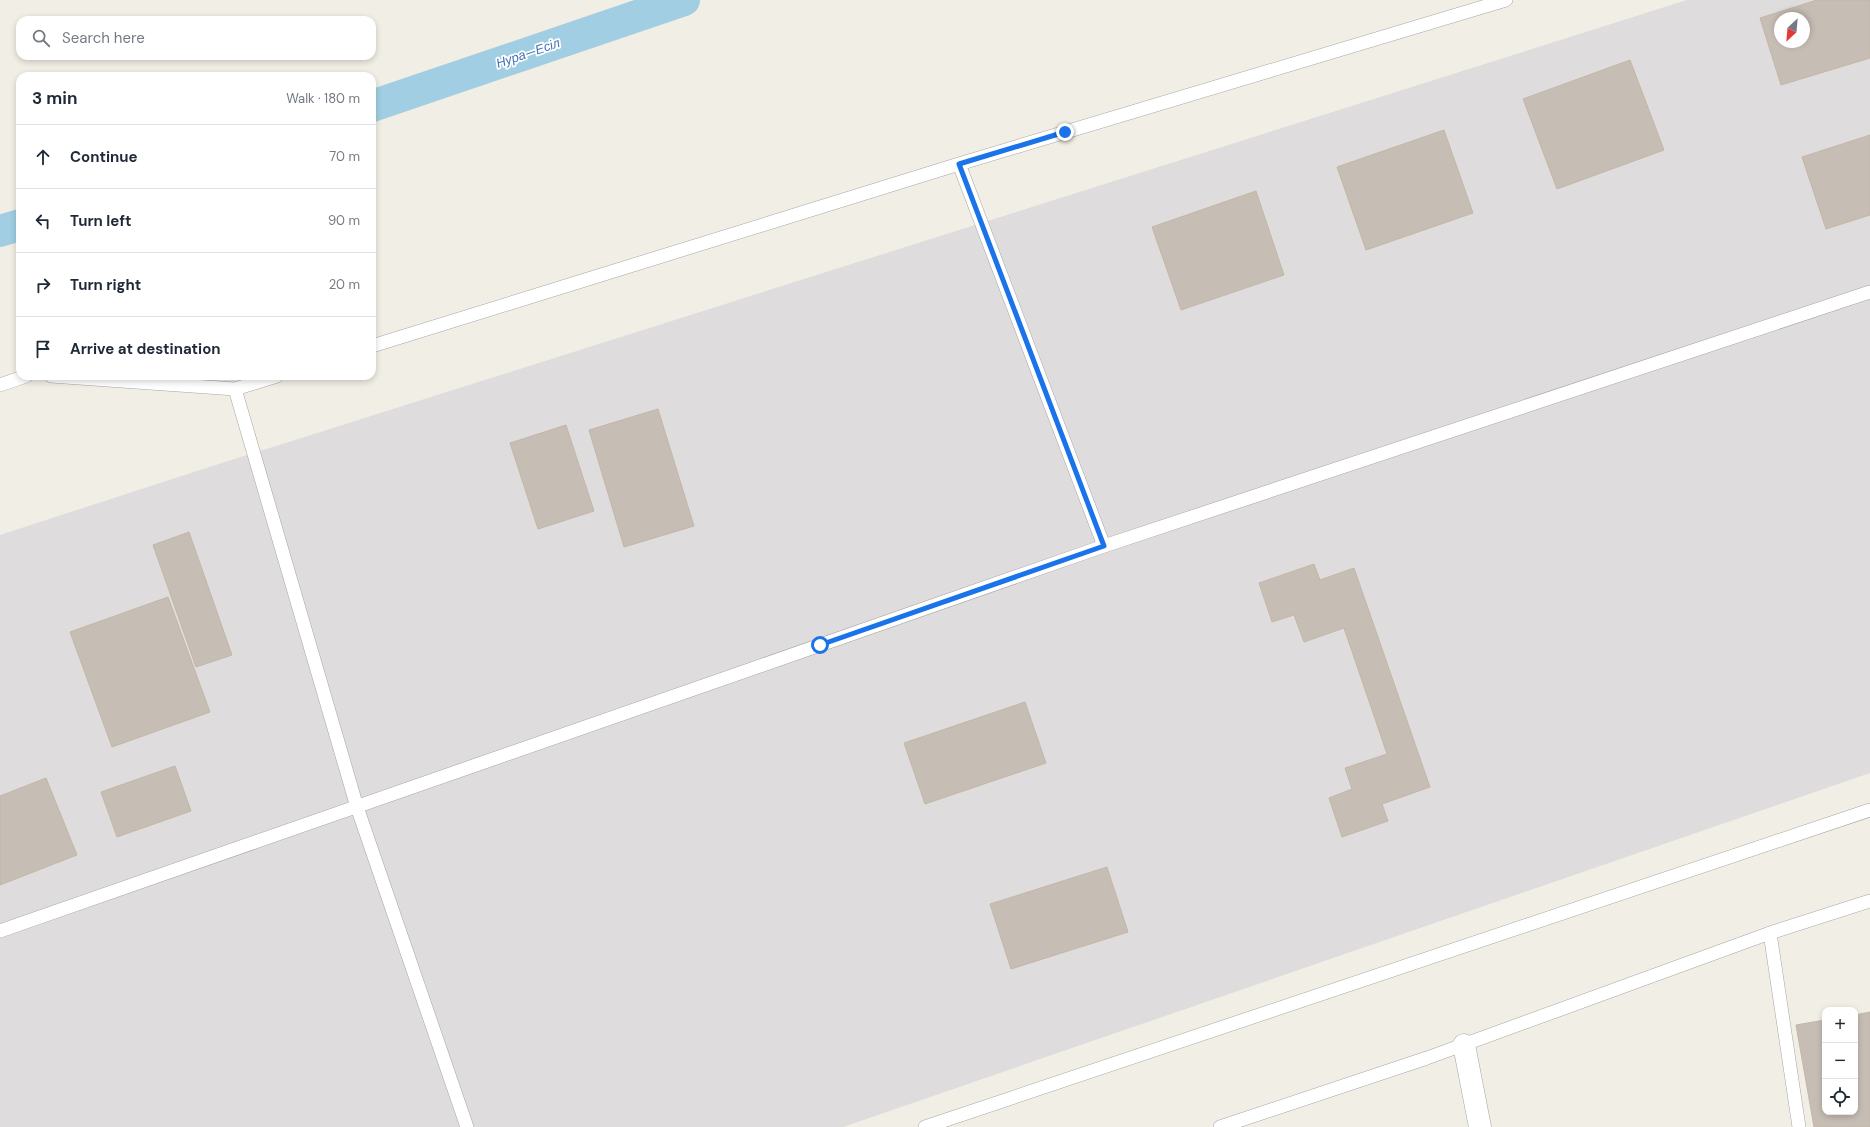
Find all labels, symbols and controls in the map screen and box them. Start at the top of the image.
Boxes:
north arrow [1774,12,1810,48]
search box [16,16,376,60]
icon: search [30,27,52,49]
text: Search here [62,28,145,48]
water label: Нура—Есіл [494,34,563,72]
text: 3 min [32,87,77,109]
text: Walk · 180 m [286,90,360,107]
route end [1056,123,1074,141]
icon: ahead [32,146,54,168]
text: Continue [70,147,138,167]
text: 70 m [329,148,360,165]
icon: left [32,210,54,232]
text: Turn left [70,211,131,231]
text: 90 m [328,212,360,229]
icon: right [32,274,54,296]
text: Turn right [70,275,141,295]
text: 20 m [329,276,360,293]
icon: arrive [32,338,54,360]
text: Arrive at destination [70,339,221,359]
route start [811,636,829,654]
map controls [1822,1007,1858,1115]
button: + [1822,1007,1858,1043]
button: − [1822,1043,1858,1079]
button: locate [1822,1079,1858,1115]

